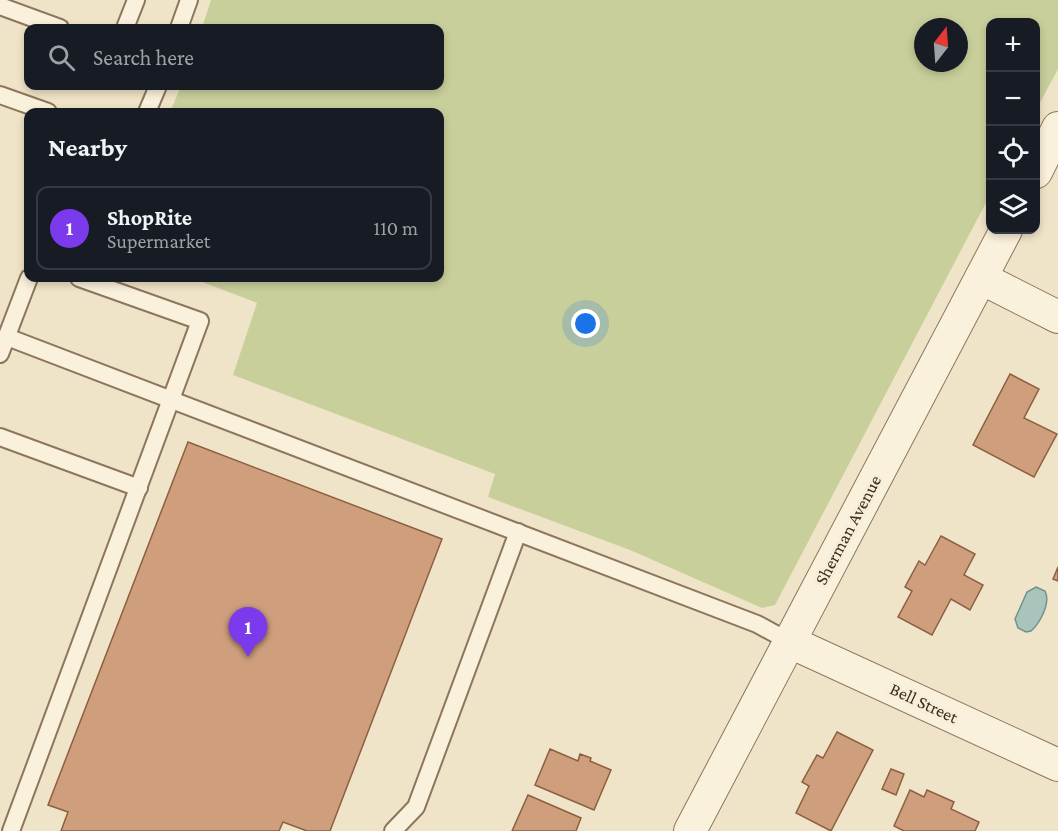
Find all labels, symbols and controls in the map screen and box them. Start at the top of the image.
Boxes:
north arrow [914,18,968,72]
map controls [986,18,1040,234]
button: + [986,18,1040,72]
search box [24,24,444,90]
icon: search [45,41,78,74]
text: Search here [93,45,194,70]
button: − [986,72,1040,126]
button: locate [986,126,1040,180]
text: Nearby [48,133,127,162]
button: layers [986,180,1040,234]
text: ShopRite [107,205,192,230]
text: 1 [66,217,73,239]
text: 110 m [374,217,418,239]
text: Supermarket [107,230,210,252]
your location [571,309,600,338]
street label: Sherman Avenue [811,472,885,588]
pin: 1 [228,608,268,657]
street label: Bell Street [887,679,962,728]

